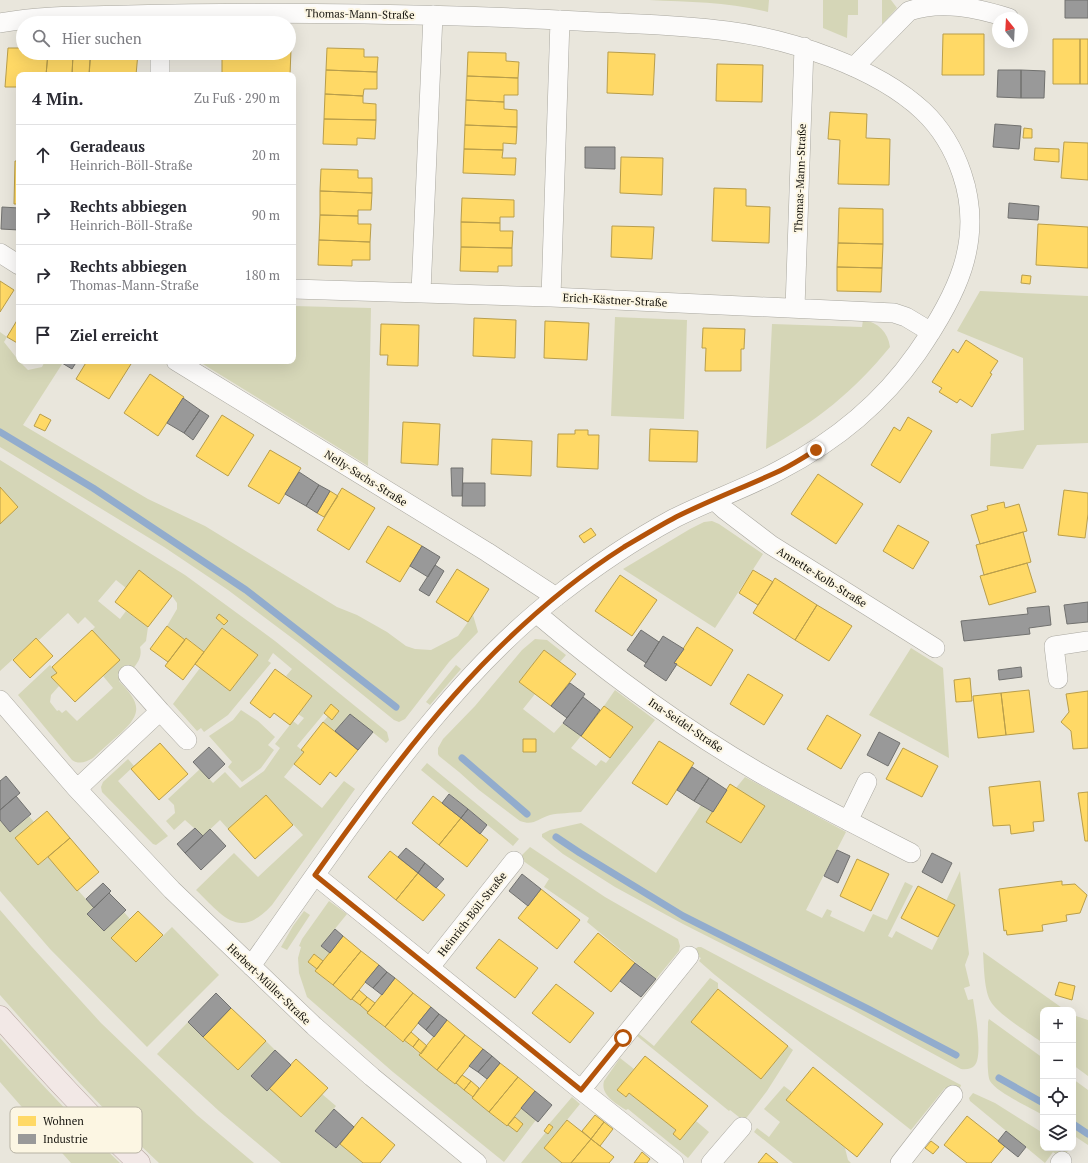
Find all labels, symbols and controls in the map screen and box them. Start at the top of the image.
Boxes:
street label: Thomas-Mann-Straße [305,6,415,22]
north arrow [992,12,1028,48]
search box [16,16,296,60]
icon: search [30,27,52,49]
text: Hier suchen [62,28,142,48]
text: 4 Min. [32,87,84,110]
text: Zu Fuß · 290 m [194,89,280,107]
street label: Thomas-Mann-Straße [791,123,809,233]
text: Geradeaus [70,136,145,156]
icon: ahead [32,144,54,166]
text: 20 m [252,146,280,164]
text: Heinrich-Böll-Straße [70,156,192,174]
text: Rechts abbiegen [70,196,187,216]
icon: right [32,204,54,226]
text: 90 m [252,206,280,224]
text: Heinrich-Böll-Straße [70,216,192,234]
text: Rechts abbiegen [70,256,187,276]
icon: right [32,264,54,286]
text: 180 m [245,266,280,284]
text: Thomas-Mann-Straße [70,276,199,294]
street label: Erich-Kästner-Straße [562,290,668,310]
icon: arrive [32,324,54,346]
text: Ziel erreicht [70,325,158,345]
route end [807,441,825,459]
street label: Nelly-Sachs-Straße [322,447,410,509]
street label: Annette-Kolb-Straße [774,544,870,611]
street label: Ina-Seidel-Straße [646,695,726,755]
street label: Heinrich-Böll-Straße [435,868,510,959]
street label: Herbert-Müller-Straße [224,941,314,1028]
map controls [1040,1007,1076,1151]
button: + [1040,1007,1076,1043]
route start [614,1029,632,1047]
button: − [1040,1043,1076,1079]
button: locate [1040,1079,1076,1115]
legend [10,1107,142,1153]
text: Wohnen [43,1114,84,1128]
button: layers [1040,1115,1076,1151]
text: Industrie [43,1132,88,1146]

